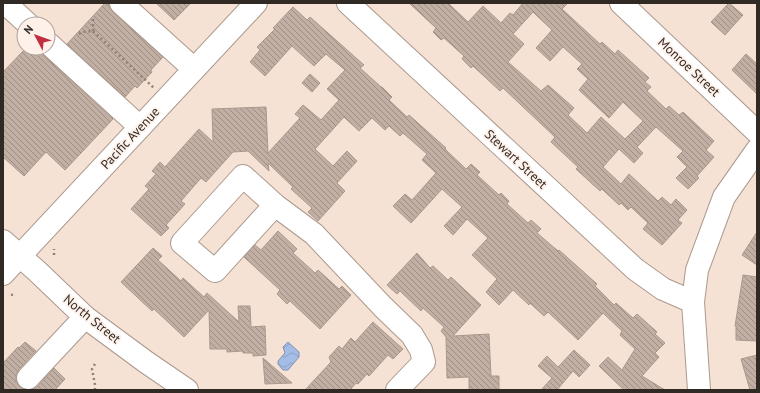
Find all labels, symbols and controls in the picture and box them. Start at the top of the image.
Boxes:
north arrow [16,16,56,56]
text: N [21,22,36,37]
street label: Monroe Street [654,34,724,101]
street label: Pacific Avenue [97,103,163,173]
street label: Stewart Street [481,126,551,193]
street label: North Street [60,291,125,348]

